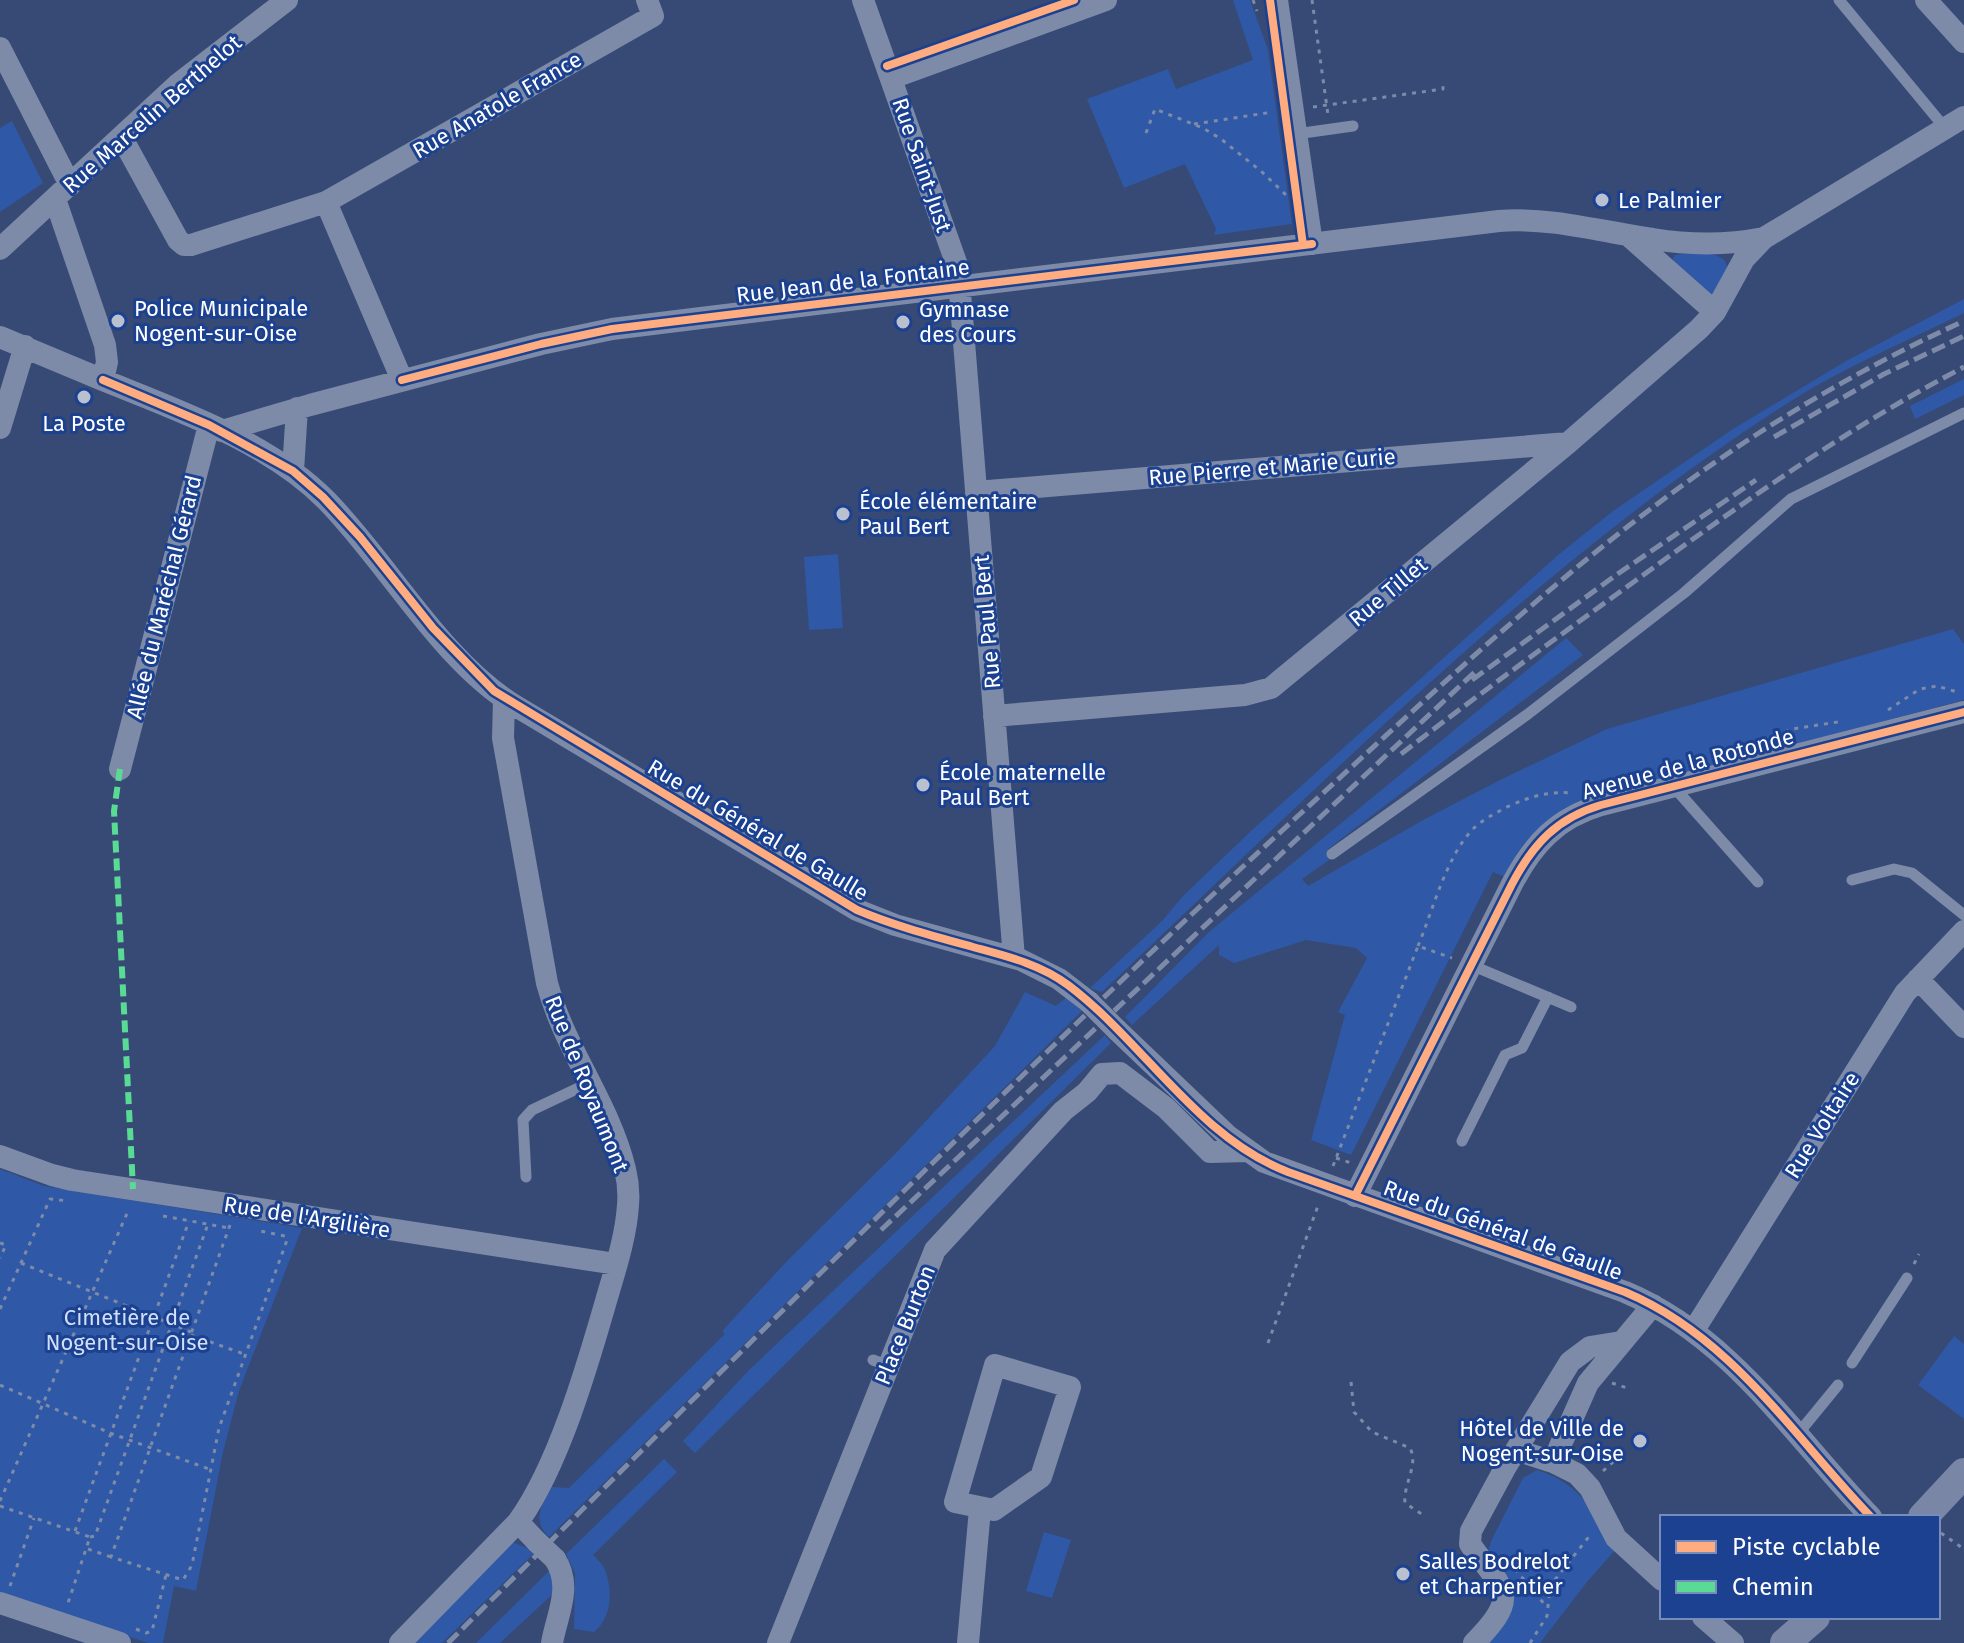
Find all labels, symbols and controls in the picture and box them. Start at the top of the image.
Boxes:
street label: Rue Marcelin Berthelot [57,29,247,199]
street label: Rue Anatole France [408,46,586,164]
street label: Rue Saint-Just [886,94,958,236]
place label: Le Palmier [1618,187,1722,214]
marker: Le Palmier [1593,191,1611,209]
street label: Rue Jean de la Fontaine [735,253,971,309]
place label: Police Municipale Nogent-sur-Oise [134,295,308,347]
place label: Gymnase des Cours [919,296,1016,348]
marker: Police Municipale Nogent-sur-Oise [109,312,127,330]
marker: Gymnase des Cours [894,313,912,331]
marker: La Poste [75,388,93,406]
place label: La Poste [42,410,126,437]
street label: Rue Pierre et Marie Curie [1147,443,1397,491]
street label: Allée du Maréchal Gérard [121,473,207,721]
place label: École élémentaire Paul Bert [859,488,1037,540]
marker: École élémentaire Paul Bert [834,505,852,523]
street label: Rue Tillet [1343,551,1433,633]
street label: Rue Paul Bert [968,554,1006,690]
street label: Avenue de la Rotonde [1579,723,1797,805]
street label: Rue du Général de Gaulle [643,753,873,907]
place label: École maternelle Paul Bert [939,759,1106,811]
marker: École maternelle Paul Bert [914,776,932,794]
street label: Rue de Royaumont [539,992,635,1176]
street label: Rue Voltaire [1779,1067,1865,1183]
street label: Rue du Général de Gaulle [1380,1174,1626,1286]
street label: Rue de l'Argilière [222,1191,392,1243]
street label: Place Burton [869,1261,941,1389]
park label: Cimetière de Nogent-sur-Oise [45,1304,209,1356]
place label: Hôtel de Ville de Nogent-sur-Oise [1459,1415,1624,1467]
marker: Hôtel de Ville de Nogent-sur-Oise [1631,1432,1649,1450]
legend [1660,1515,1940,1619]
text: Piste cyclable [1732,1533,1881,1561]
place label: Salles Bodrelot et Charpentier [1419,1548,1570,1600]
marker: Salles Bodrelot et Charpentier [1394,1565,1412,1583]
text: Chemin [1732,1573,1814,1601]

